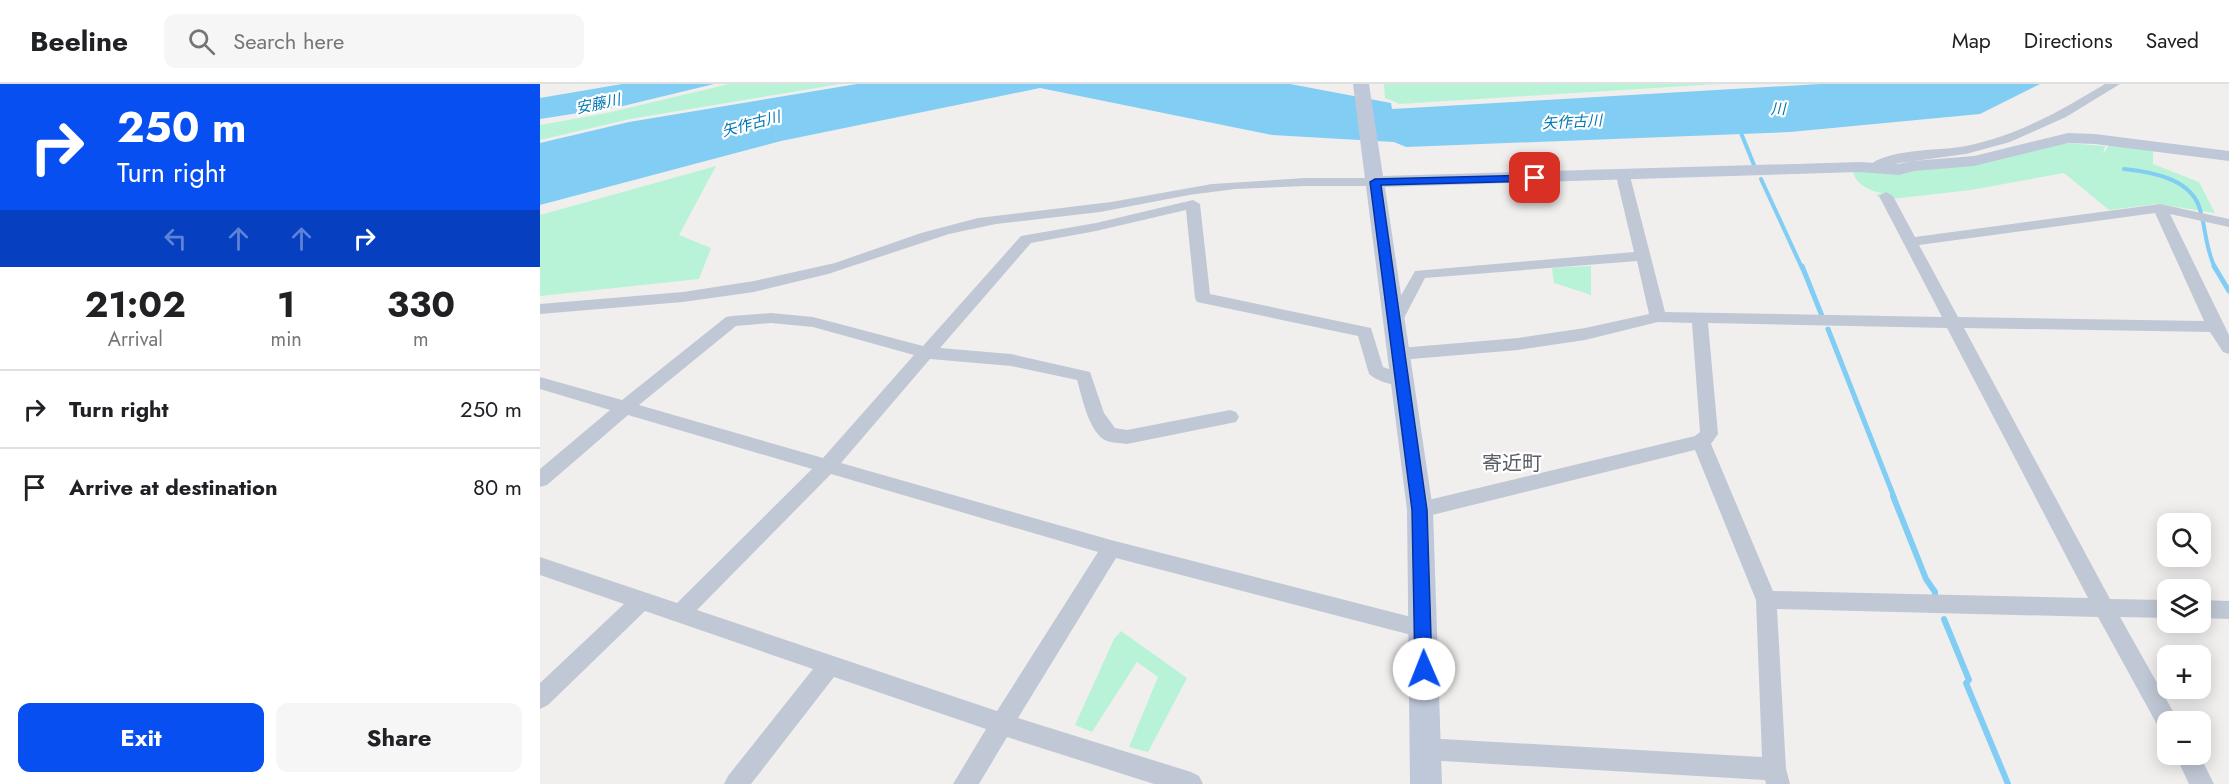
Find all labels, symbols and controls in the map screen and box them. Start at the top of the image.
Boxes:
search box [164,14,584,68]
text: Beeline [30,21,128,62]
icon: search [185,25,218,58]
text: Search here [233,25,344,57]
text: Map [1952,26,1991,56]
text: Directions [2024,26,2113,56]
text: Saved [2146,26,2199,56]
water label: 安藤川 [574,88,624,119]
text: 250 m [117,97,247,158]
water label: 川 [1770,98,1787,120]
water label: 矢作古川 [719,105,785,142]
icon: right [18,108,96,186]
water label: 矢作古川 [1541,109,1605,135]
pin [1509,152,1560,203]
text: Turn right [117,153,225,192]
icon: arrive [1518,161,1551,194]
icon: left [159,222,192,255]
icon: ahead [222,222,255,255]
icon: ahead [285,222,318,255]
icon: right [348,222,381,255]
text: 21:02 [85,278,186,330]
text: 1 [277,278,295,330]
text: 330 [387,278,455,330]
text: Arrival [108,325,163,354]
text: min [271,325,302,354]
text: m [413,325,429,354]
icon: right [18,393,51,426]
text: Turn right [69,393,169,425]
text: 250 m [460,393,522,425]
district label: 寄近町 [1482,449,1542,478]
icon: arrive [18,471,51,504]
text: Arrive at destination [69,471,278,503]
text: 80 m [473,471,522,503]
map controls [2157,513,2211,765]
button: search [2157,513,2211,567]
button: layers [2157,579,2211,633]
position arrow [1392,637,1456,701]
button: + [2157,645,2211,699]
button: Exit [18,703,264,772]
button: Share [276,703,522,772]
button: − [2157,711,2211,765]

